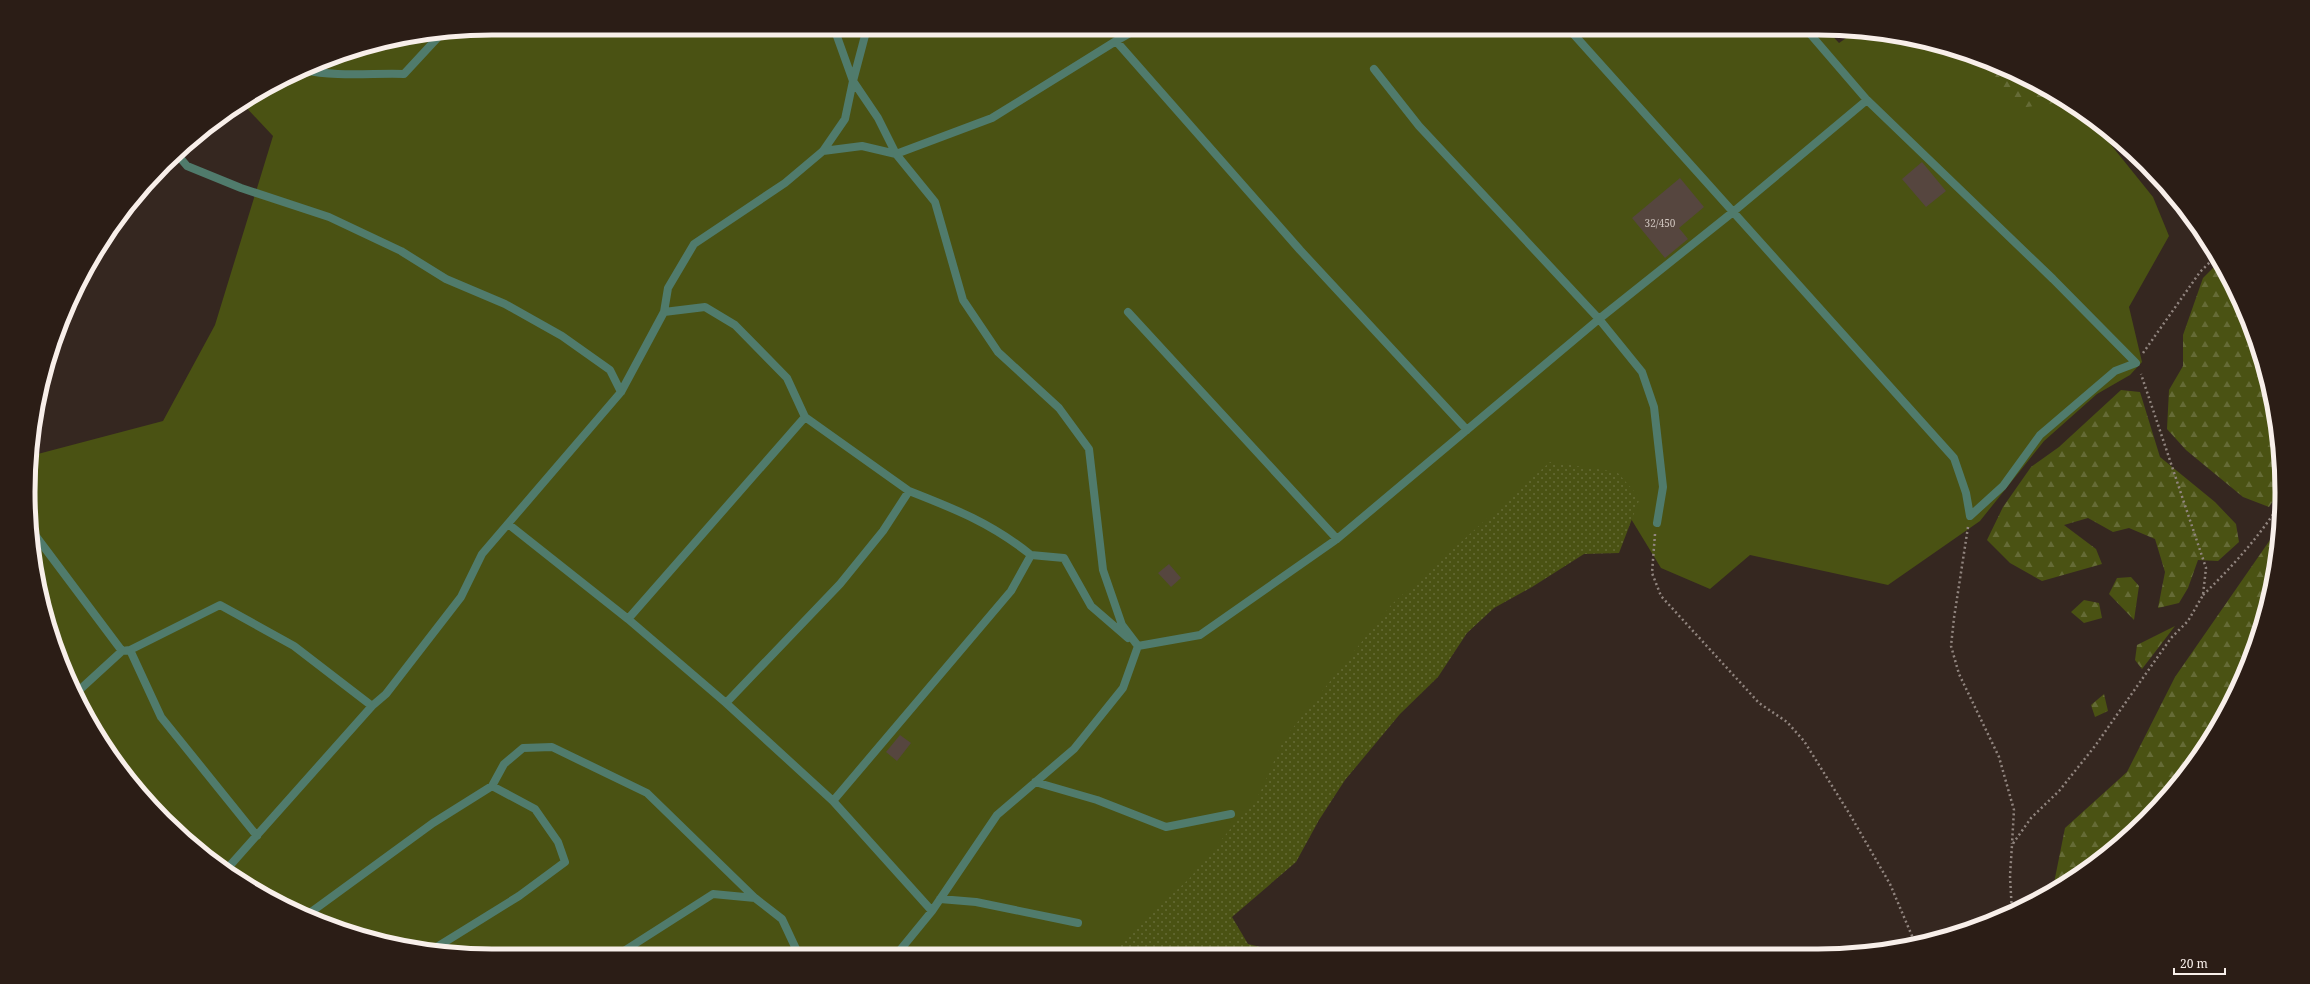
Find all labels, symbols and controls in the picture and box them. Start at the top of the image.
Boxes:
house number: 32/450 [1645,216,1676,230]
scale bar [2174,950,2225,976]
text: 20 m [2180,955,2208,972]

